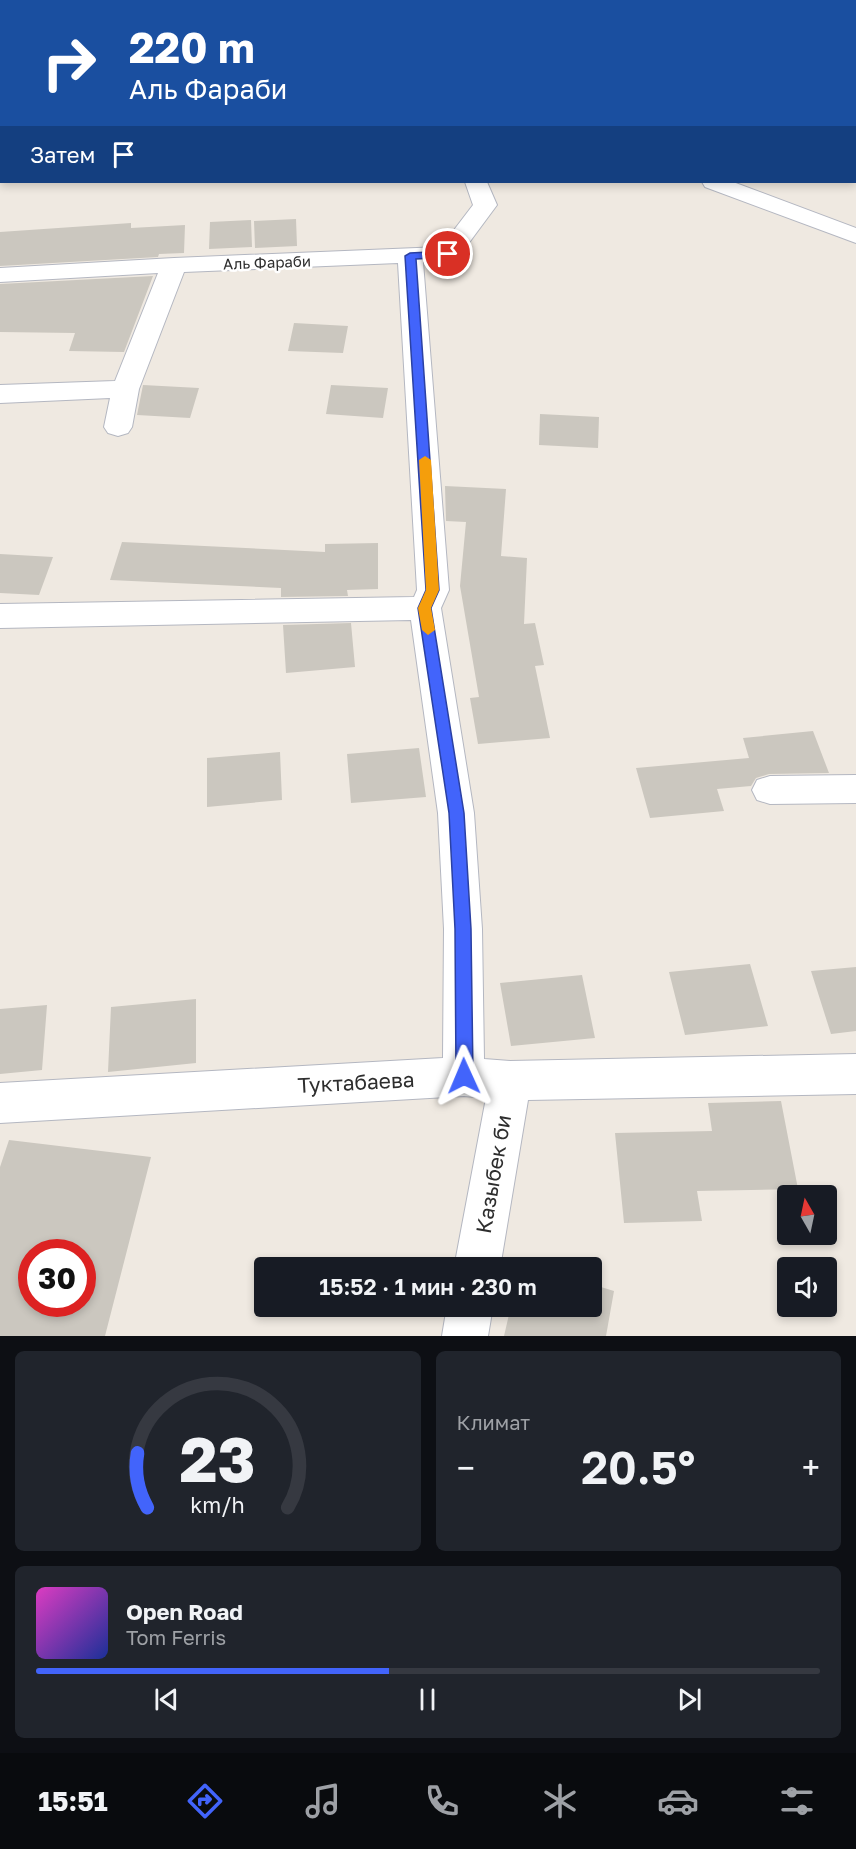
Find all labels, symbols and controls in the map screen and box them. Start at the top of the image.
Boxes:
text: 220 m [129,22,255,72]
icon: right [30,24,108,102]
text: Аль Фараби [129,73,287,105]
icon: arrive [107,138,140,171]
text: Затем [30,141,95,168]
pin [422,228,473,279]
icon: arrive [431,237,464,270]
street label: Аль Фараби [223,251,311,273]
position arrow [432,1044,496,1108]
street label: Туктабаева [297,1066,415,1098]
street label: Казыбек би [470,1113,516,1235]
north arrow [777,1185,837,1245]
map controls [777,1185,837,1317]
speed limit sign: 30 [18,1239,96,1317]
button: sound [777,1257,837,1317]
text: 15:52 · 1 мин · 230 m [319,1273,537,1300]
text: Климат [457,1410,530,1434]
text: 23 [180,1421,256,1496]
text: 20.5° [581,1440,695,1494]
text: − [457,1448,475,1487]
text: + [802,1448,820,1487]
text: km/h [190,1492,245,1518]
text: Open Road [126,1598,243,1625]
text: Tom Ferris [126,1625,226,1649]
icon: previous [150,1683,183,1716]
icon: pause [411,1683,444,1716]
icon: next [673,1683,706,1716]
icon: directions [184,1780,226,1822]
icon: music [302,1780,344,1822]
icon: phone [421,1780,463,1822]
icon: climate [539,1780,581,1822]
icon: car [657,1780,699,1822]
icon: filters [776,1780,818,1822]
text: 15:51 [38,1785,108,1817]

